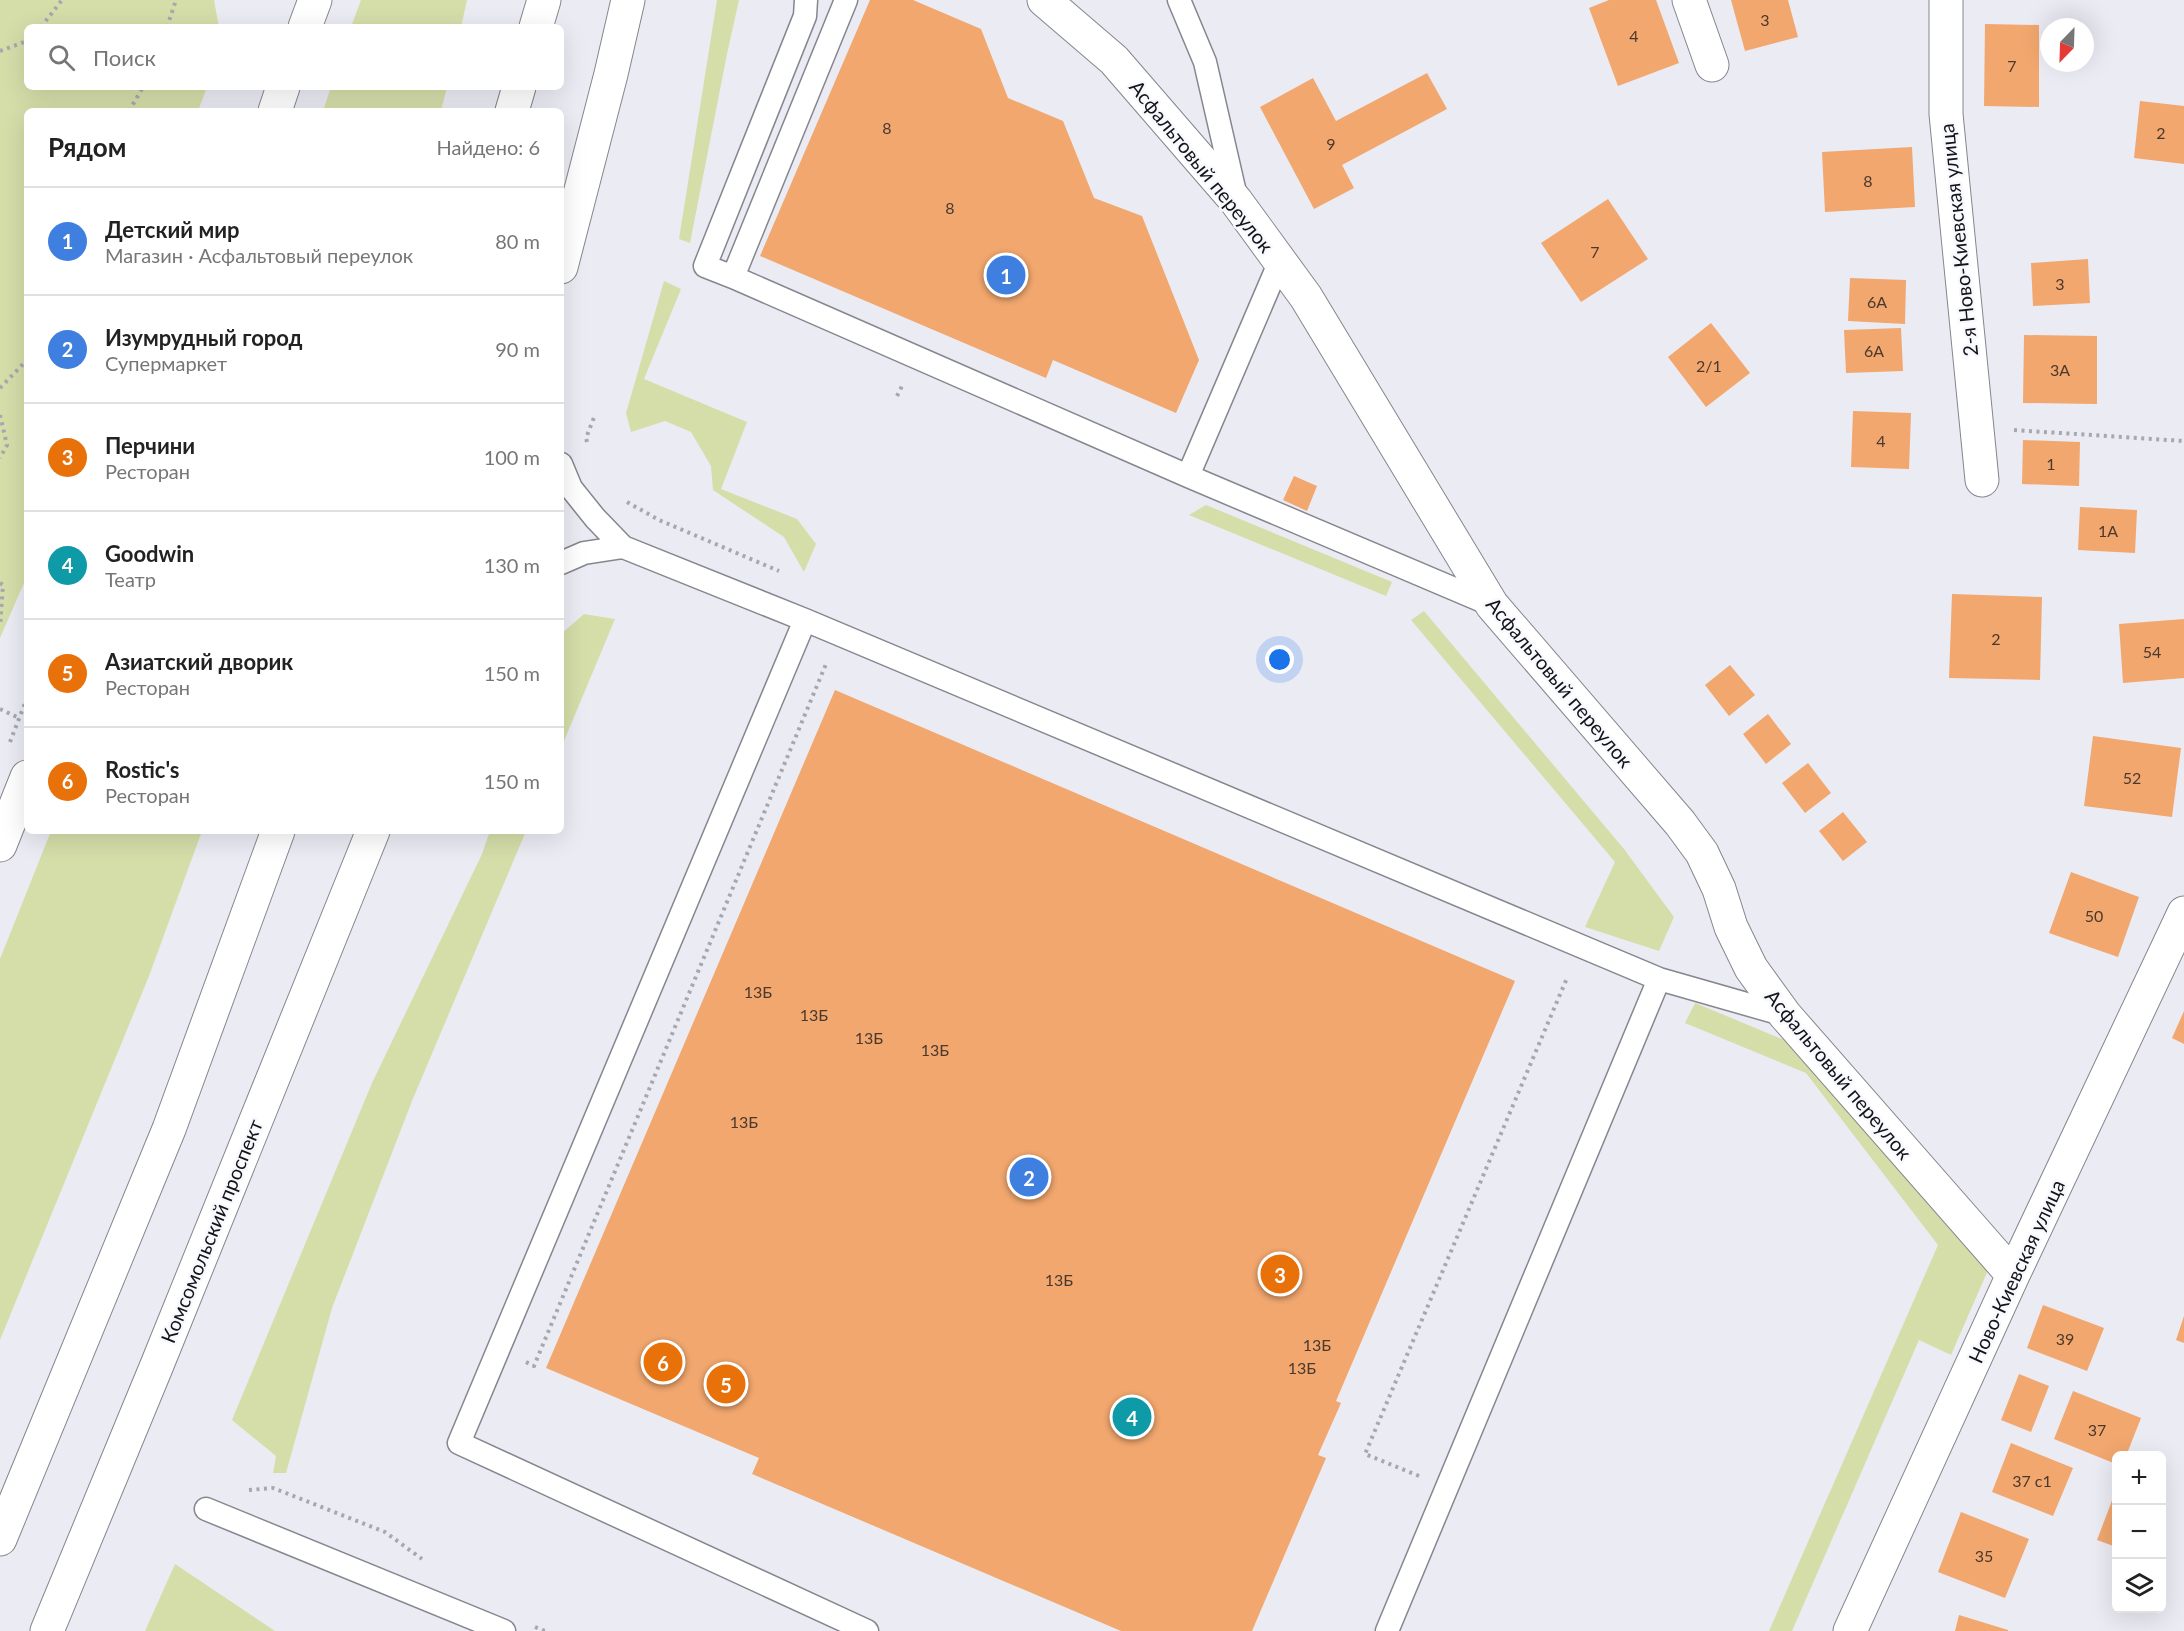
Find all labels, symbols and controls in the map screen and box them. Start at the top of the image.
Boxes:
house number: 3 [1760,10,1770,29]
north arrow [2040,18,2094,72]
search box [24,24,564,90]
house number: 4 [1629,26,1639,45]
icon: search [45,41,78,74]
text: Поиск [93,44,156,71]
house number: 7 [2007,56,2017,75]
street label: Асфальтовый переулок [1125,75,1279,257]
house number: 8 [882,118,892,137]
street label: 2-я Ново-Киевская улица [1934,123,1982,357]
house number: 2 [2156,123,2166,142]
text: Рядом [48,131,126,163]
house number: 9 [1326,134,1336,153]
text: Найдено: 6 [437,135,540,159]
house number: 8 [1863,171,1873,190]
house number: 8 [945,198,955,217]
text: Детский мир [105,216,239,243]
text: 1 [62,229,73,253]
text: 80 m [495,229,540,253]
house number: 7 [1590,242,1600,261]
text: Магазин · Асфальтовый переулок [105,243,413,267]
pin: 1 [986,252,1026,298]
house number: 3 [2055,274,2065,293]
house number: 6А [1867,292,1887,311]
text: Изумрудный город [105,324,303,351]
text: 2 [62,337,73,361]
text: 90 m [495,337,540,361]
house number: 6А [1864,341,1884,360]
text: Супермаркет [105,351,227,375]
house number: 2/1 [1696,356,1722,375]
house number: 3А [2050,360,2070,379]
house number: 4 [1876,431,1886,450]
text: Перчини [105,432,195,459]
text: 3 [62,445,73,469]
text: 100 m [484,445,540,469]
house number: 1 [2046,454,2056,473]
text: Ресторан [105,459,190,483]
house number: 1А [2098,521,2118,540]
text: Goodwin [105,540,194,567]
text: 4 [62,553,73,577]
text: 130 m [484,553,540,577]
text: Театр [105,567,156,591]
street label: Асфальтовый переулок [1482,592,1639,772]
house number: 2 [1991,629,2001,648]
house number: 54 [2143,642,2161,661]
your location [1265,645,1294,674]
text: Азиатский дворик [105,648,293,675]
text: 5 [62,661,73,685]
text: 150 m [484,661,540,685]
text: Ресторан [105,675,190,699]
text: Rostic's [105,756,180,783]
house number: 52 [2123,768,2141,787]
text: 6 [62,769,73,793]
text: 150 m [484,769,540,793]
text: Ресторан [105,783,190,807]
house number: 50 [2085,906,2103,925]
house number: 13Б [744,982,772,1001]
street label: Асфальтовый переулок [1761,984,1918,1164]
house number: 13Б [800,1005,828,1024]
house number: 13Б [855,1028,883,1047]
house number: 13Б [921,1040,949,1059]
house number: 13Б [730,1112,758,1131]
street label: Комсомольский проспект [155,1116,267,1346]
pin: 2 [1010,1154,1048,1200]
street label: Ново-Киевская улица [1963,1175,2069,1367]
pin: 3 [1260,1252,1300,1296]
house number: 13Б [1045,1270,1073,1289]
house number: 39 [2056,1329,2074,1348]
house number: 13Б [1303,1335,1331,1354]
pin: 6 [644,1340,682,1384]
house number: 13Б [1288,1358,1316,1377]
pin: 5 [706,1362,746,1406]
pin: 4 [1112,1394,1152,1440]
house number: 37 [2088,1420,2106,1439]
map controls [2112,1451,2166,1613]
button: + [2112,1451,2166,1505]
house number: 37 с1 [2012,1471,2052,1490]
button: − [2112,1505,2166,1559]
house number: 35 [1975,1546,1993,1565]
button: layers [2112,1559,2166,1613]

